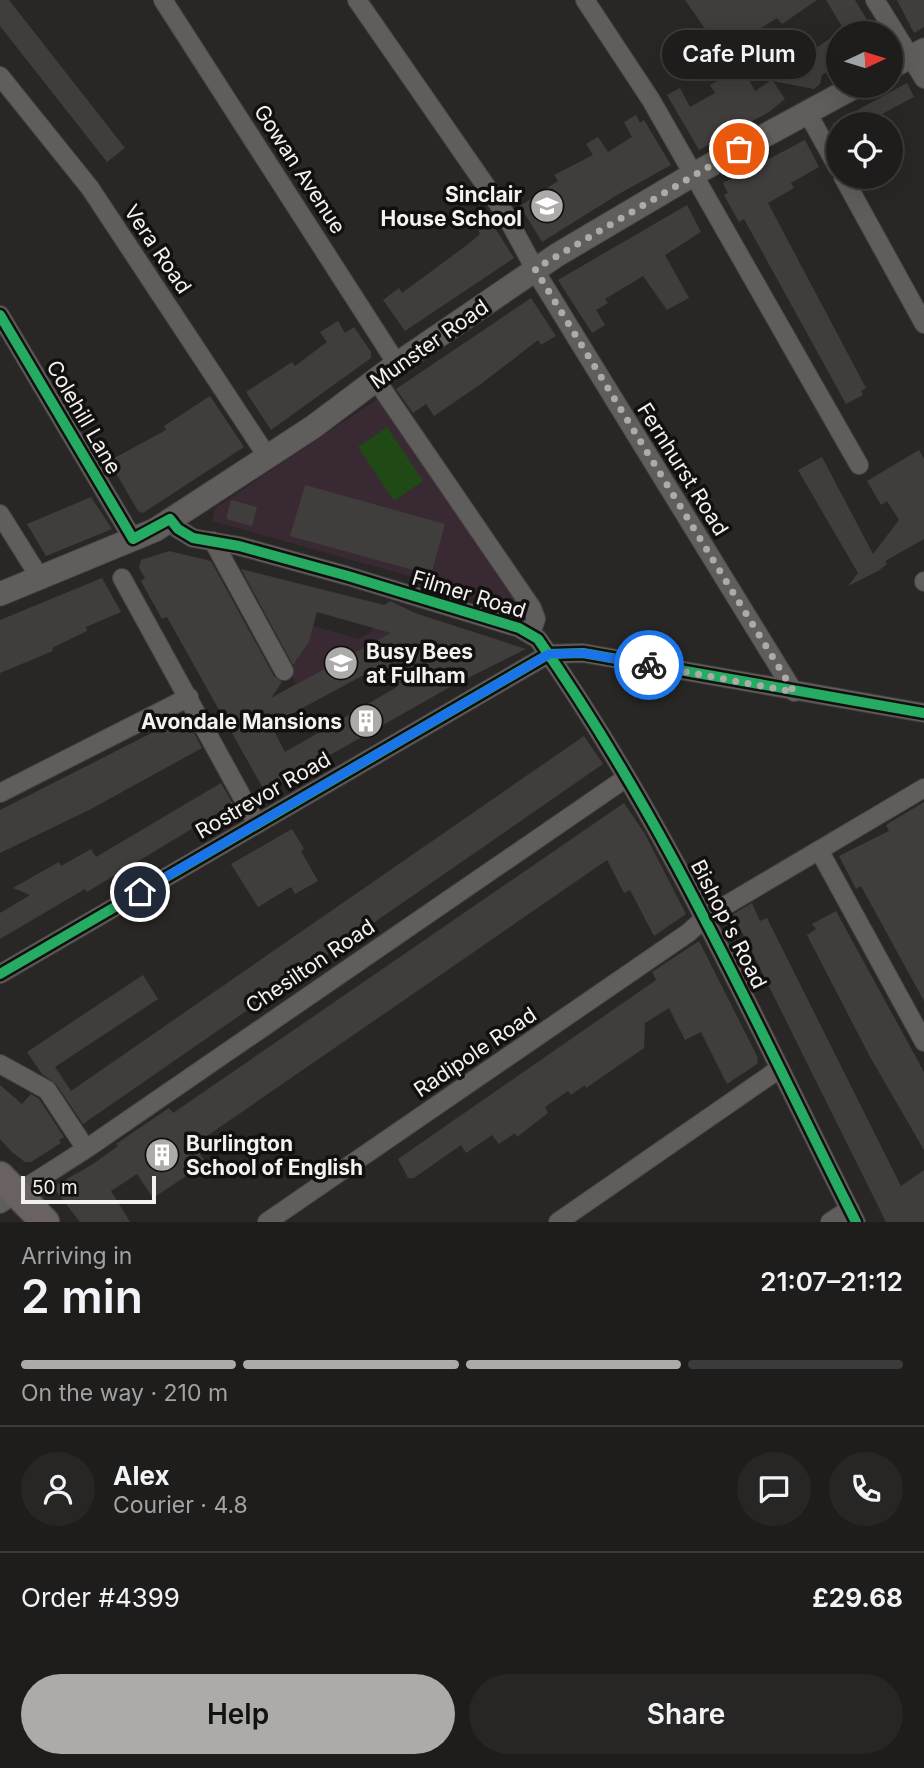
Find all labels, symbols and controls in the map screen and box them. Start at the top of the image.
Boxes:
north arrow [826,21,903,98]
map controls [826,21,903,189]
callout: Cafe Plum [662,30,816,79]
text: Cafe Plum [682,40,796,68]
street label: Gowan Avenue [249,100,351,238]
button: locate [826,112,903,189]
pin [709,119,769,179]
icon: bag [720,130,758,168]
place label: Sinclair House School [380,182,522,231]
school or university icon: Sinclair House School [528,187,566,225]
street label: Vera Road [119,200,197,298]
street label: Munster Road [365,294,493,394]
street label: Colehill Lane [41,356,127,478]
street label: Fernhurst Road [632,398,734,540]
street label: Filmer Road [409,565,529,623]
courier [614,630,684,700]
place label: Busy Bees at Fulham [366,639,473,688]
school or university icon: Busy Bees at Fulham [322,644,360,682]
icon: bike [630,646,668,684]
building icon: Avondale Mansions [347,702,385,740]
place label: Avondale Mansions [141,709,342,734]
street label: Rostrevor Road [191,746,335,844]
street label: Bishop's Road [686,855,772,993]
pin [110,862,170,922]
icon: home [121,873,159,911]
street label: Chesilton Road [241,914,379,1018]
street label: Radipole Road [409,1002,541,1102]
place label: Burlington School of English [186,1131,363,1180]
building icon: Burlington School of English [143,1136,181,1174]
scale bar [21,1173,156,1205]
text: 50 m [32,1176,78,1199]
text: Arriving in [21,1242,132,1270]
text: 21:07–21:12 [760,1266,903,1297]
text: 2 min [21,1268,143,1324]
text: On the way · 210 m [21,1379,228,1407]
button: person [21,1452,95,1526]
button: chat [737,1452,811,1526]
button: phone [829,1452,903,1526]
text: Alex [113,1460,170,1491]
text: Courier · 4.8 [113,1491,248,1519]
text: Order #4399 [21,1582,180,1613]
text: £29.68 [812,1582,903,1613]
button: Help [21,1674,455,1754]
button: Share [469,1674,903,1754]

